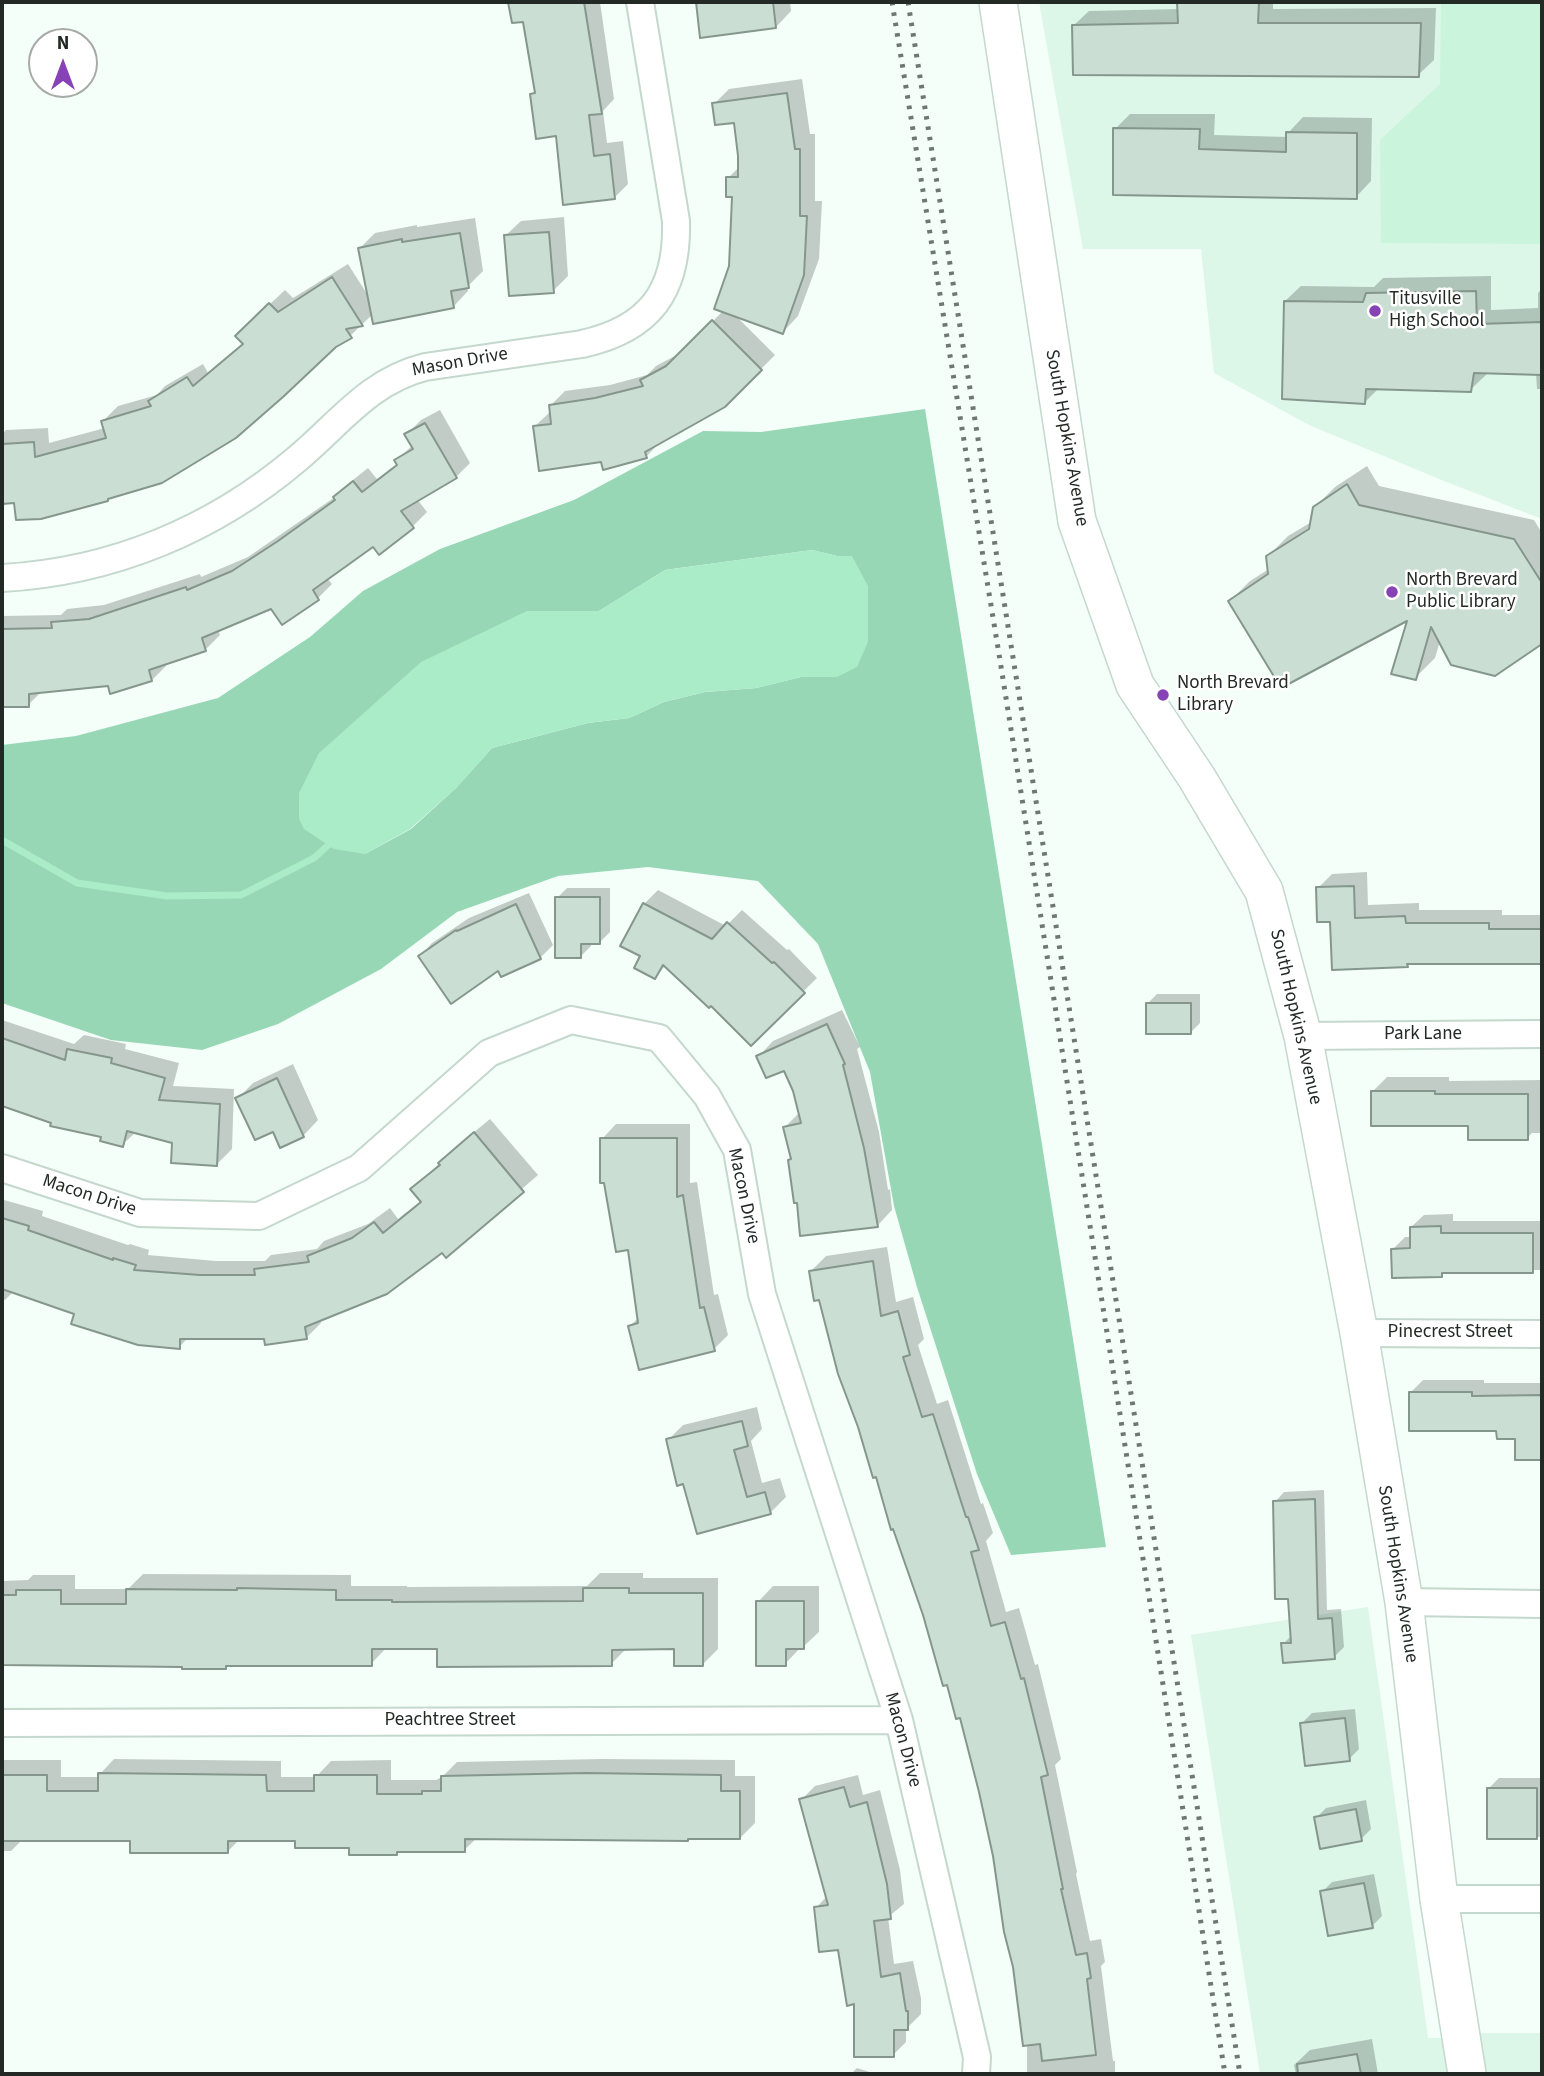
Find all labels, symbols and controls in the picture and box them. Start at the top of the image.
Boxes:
north arrow [28,28,98,98]
text: N [57,30,69,57]
place label: Titusville High School [1389,289,1484,333]
marker: Titusville High School [1367,303,1383,319]
street label: Mason Drive [410,343,510,383]
street label: South Hopkins Avenue [1039,348,1093,528]
place label: North Brevard Public Library [1406,570,1518,614]
marker: North Brevard Public Library [1384,584,1400,600]
place label: North Brevard Library [1177,673,1289,717]
marker: North Brevard Library [1155,687,1171,703]
street label: South Hopkins Avenue [1264,927,1326,1107]
street label: Park Lane [1384,1024,1462,1046]
street label: Macon Drive [722,1146,764,1246]
street label: Macon Drive [39,1170,139,1222]
street label: Pinecrest Street [1387,1322,1513,1344]
street label: South Hopkins Avenue [1372,1484,1422,1664]
street label: Macon Drive [878,1690,926,1790]
street label: Peachtree Street [384,1710,516,1732]

